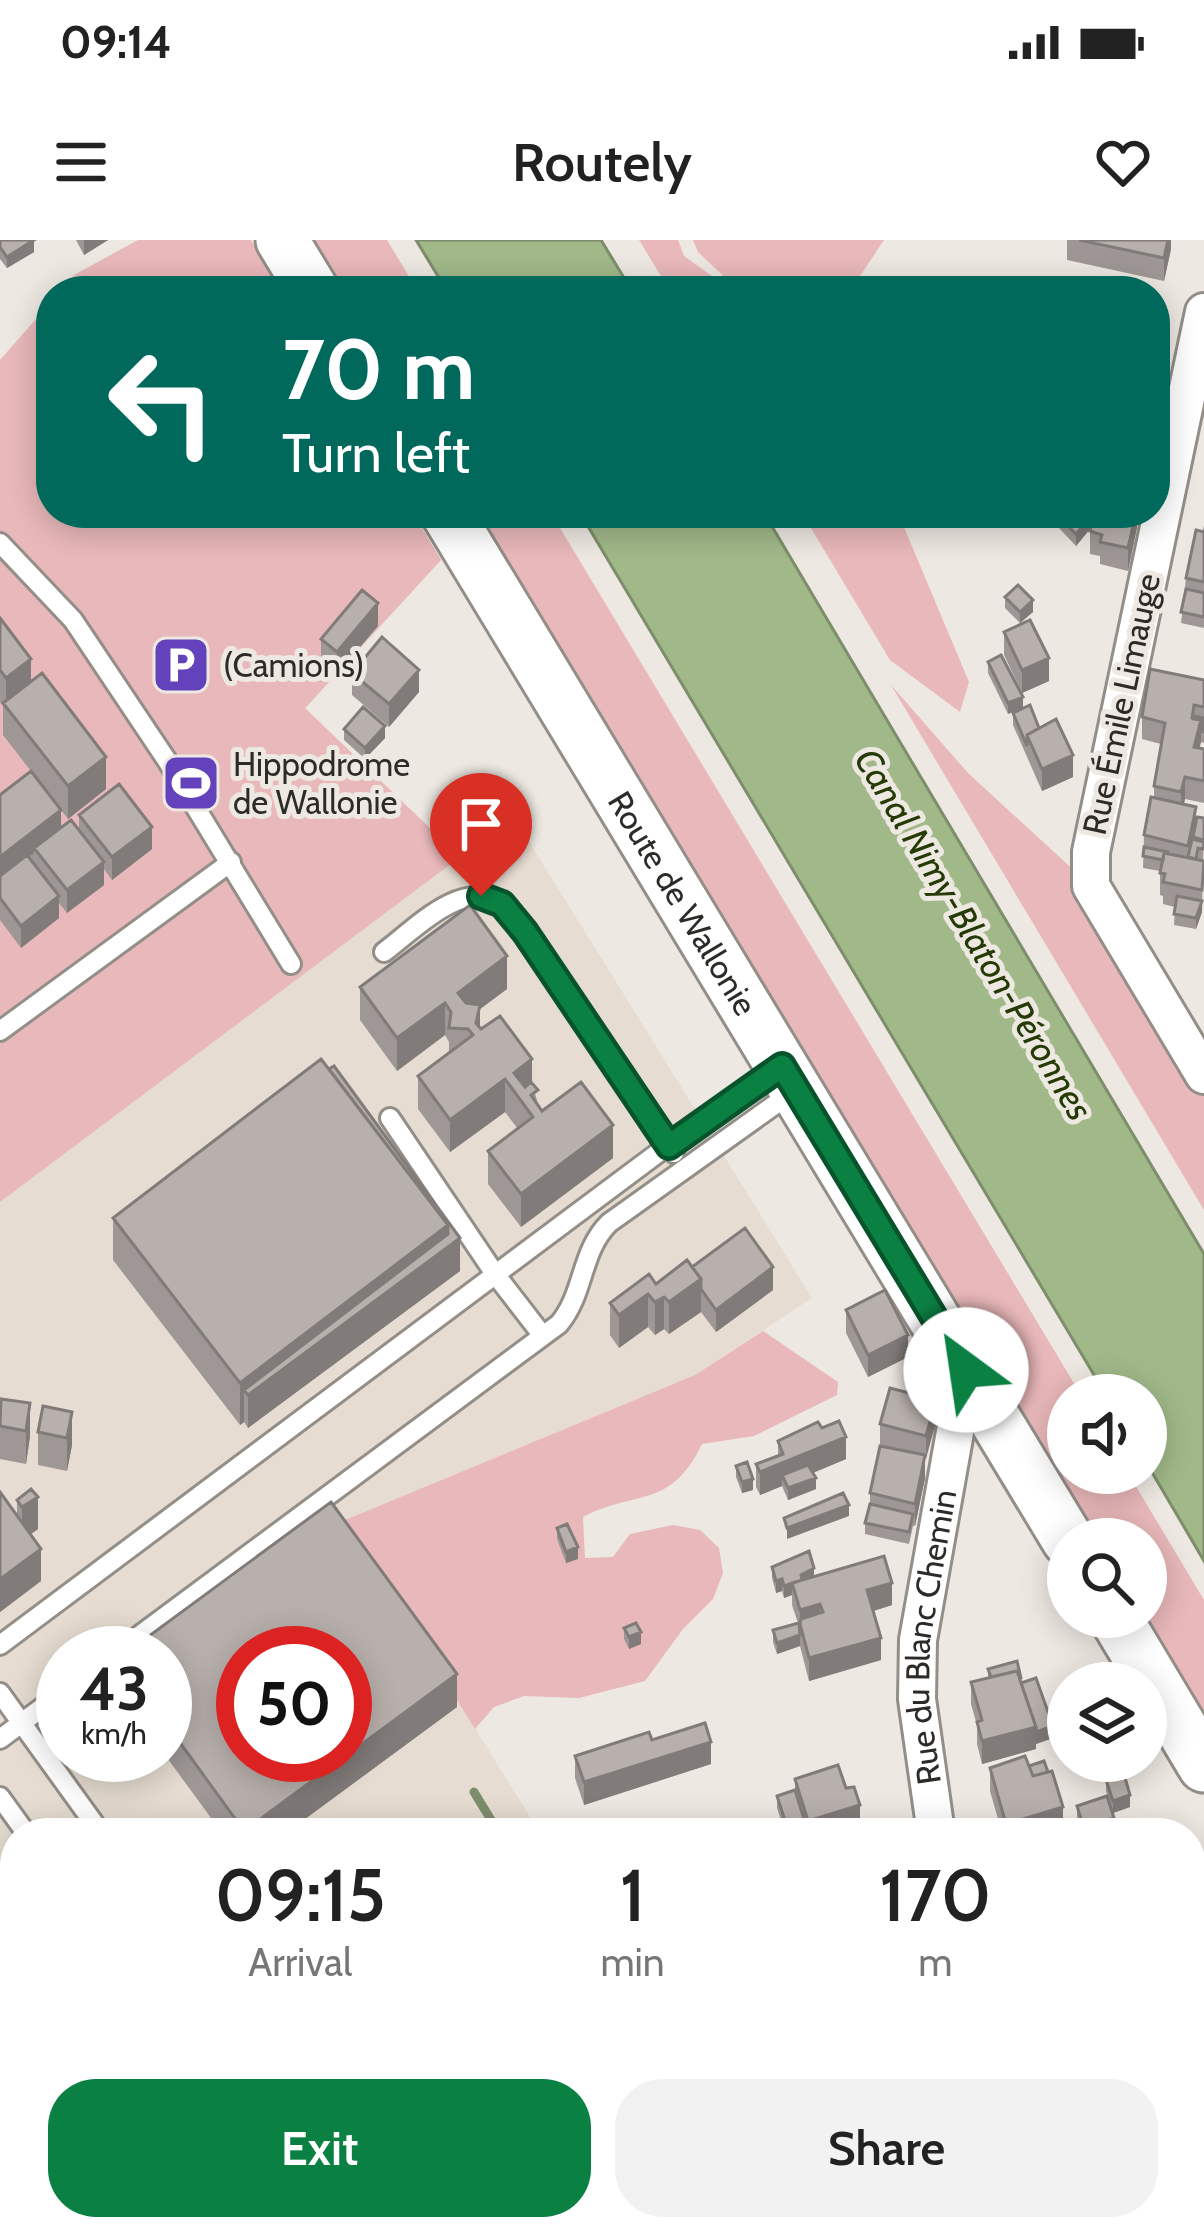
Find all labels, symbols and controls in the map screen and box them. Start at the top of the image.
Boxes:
text: 09:14 [60,15,172,69]
icon: menu [48,129,114,195]
text: Routely [512,129,692,195]
icon: heart [1090,129,1156,195]
text: 70 m [282,318,475,420]
icon: left [84,324,240,480]
text: Turn left [282,420,470,486]
street label: Rue Émile Limauge [1074,570,1168,838]
parking icon: (Camions) [150,634,212,696]
place label: (Camions) [223,645,364,685]
water label: Canal Nimy-Blaton-Péronnes [845,740,1103,1128]
place label: Hippodrome de Wallonie [233,744,410,822]
sports icon: Hippodrome de Wallonie [160,752,222,814]
pin [430,773,532,896]
street label: Route de Wallonie [600,784,766,1022]
icon: arrive [448,791,514,857]
position arrow [903,1307,1029,1433]
map controls [1047,1374,1167,1782]
button: sound [1047,1374,1167,1494]
street label: Rue du Blanc Chemin [897,1486,964,1787]
button: search [1047,1518,1167,1638]
speed limit sign: 50 [216,1626,372,1782]
text: 43 [79,1652,149,1725]
button: layers [1047,1662,1167,1782]
text: km/h [81,1715,147,1752]
text: 09:15 [215,1852,386,1939]
text: 1 [620,1852,645,1939]
text: 170 [879,1852,991,1939]
text: Arrival [248,1938,352,1986]
text: min [600,1938,665,1986]
text: m [918,1938,952,1986]
button: Exit [48,2079,591,2217]
button: Share [615,2079,1158,2217]

